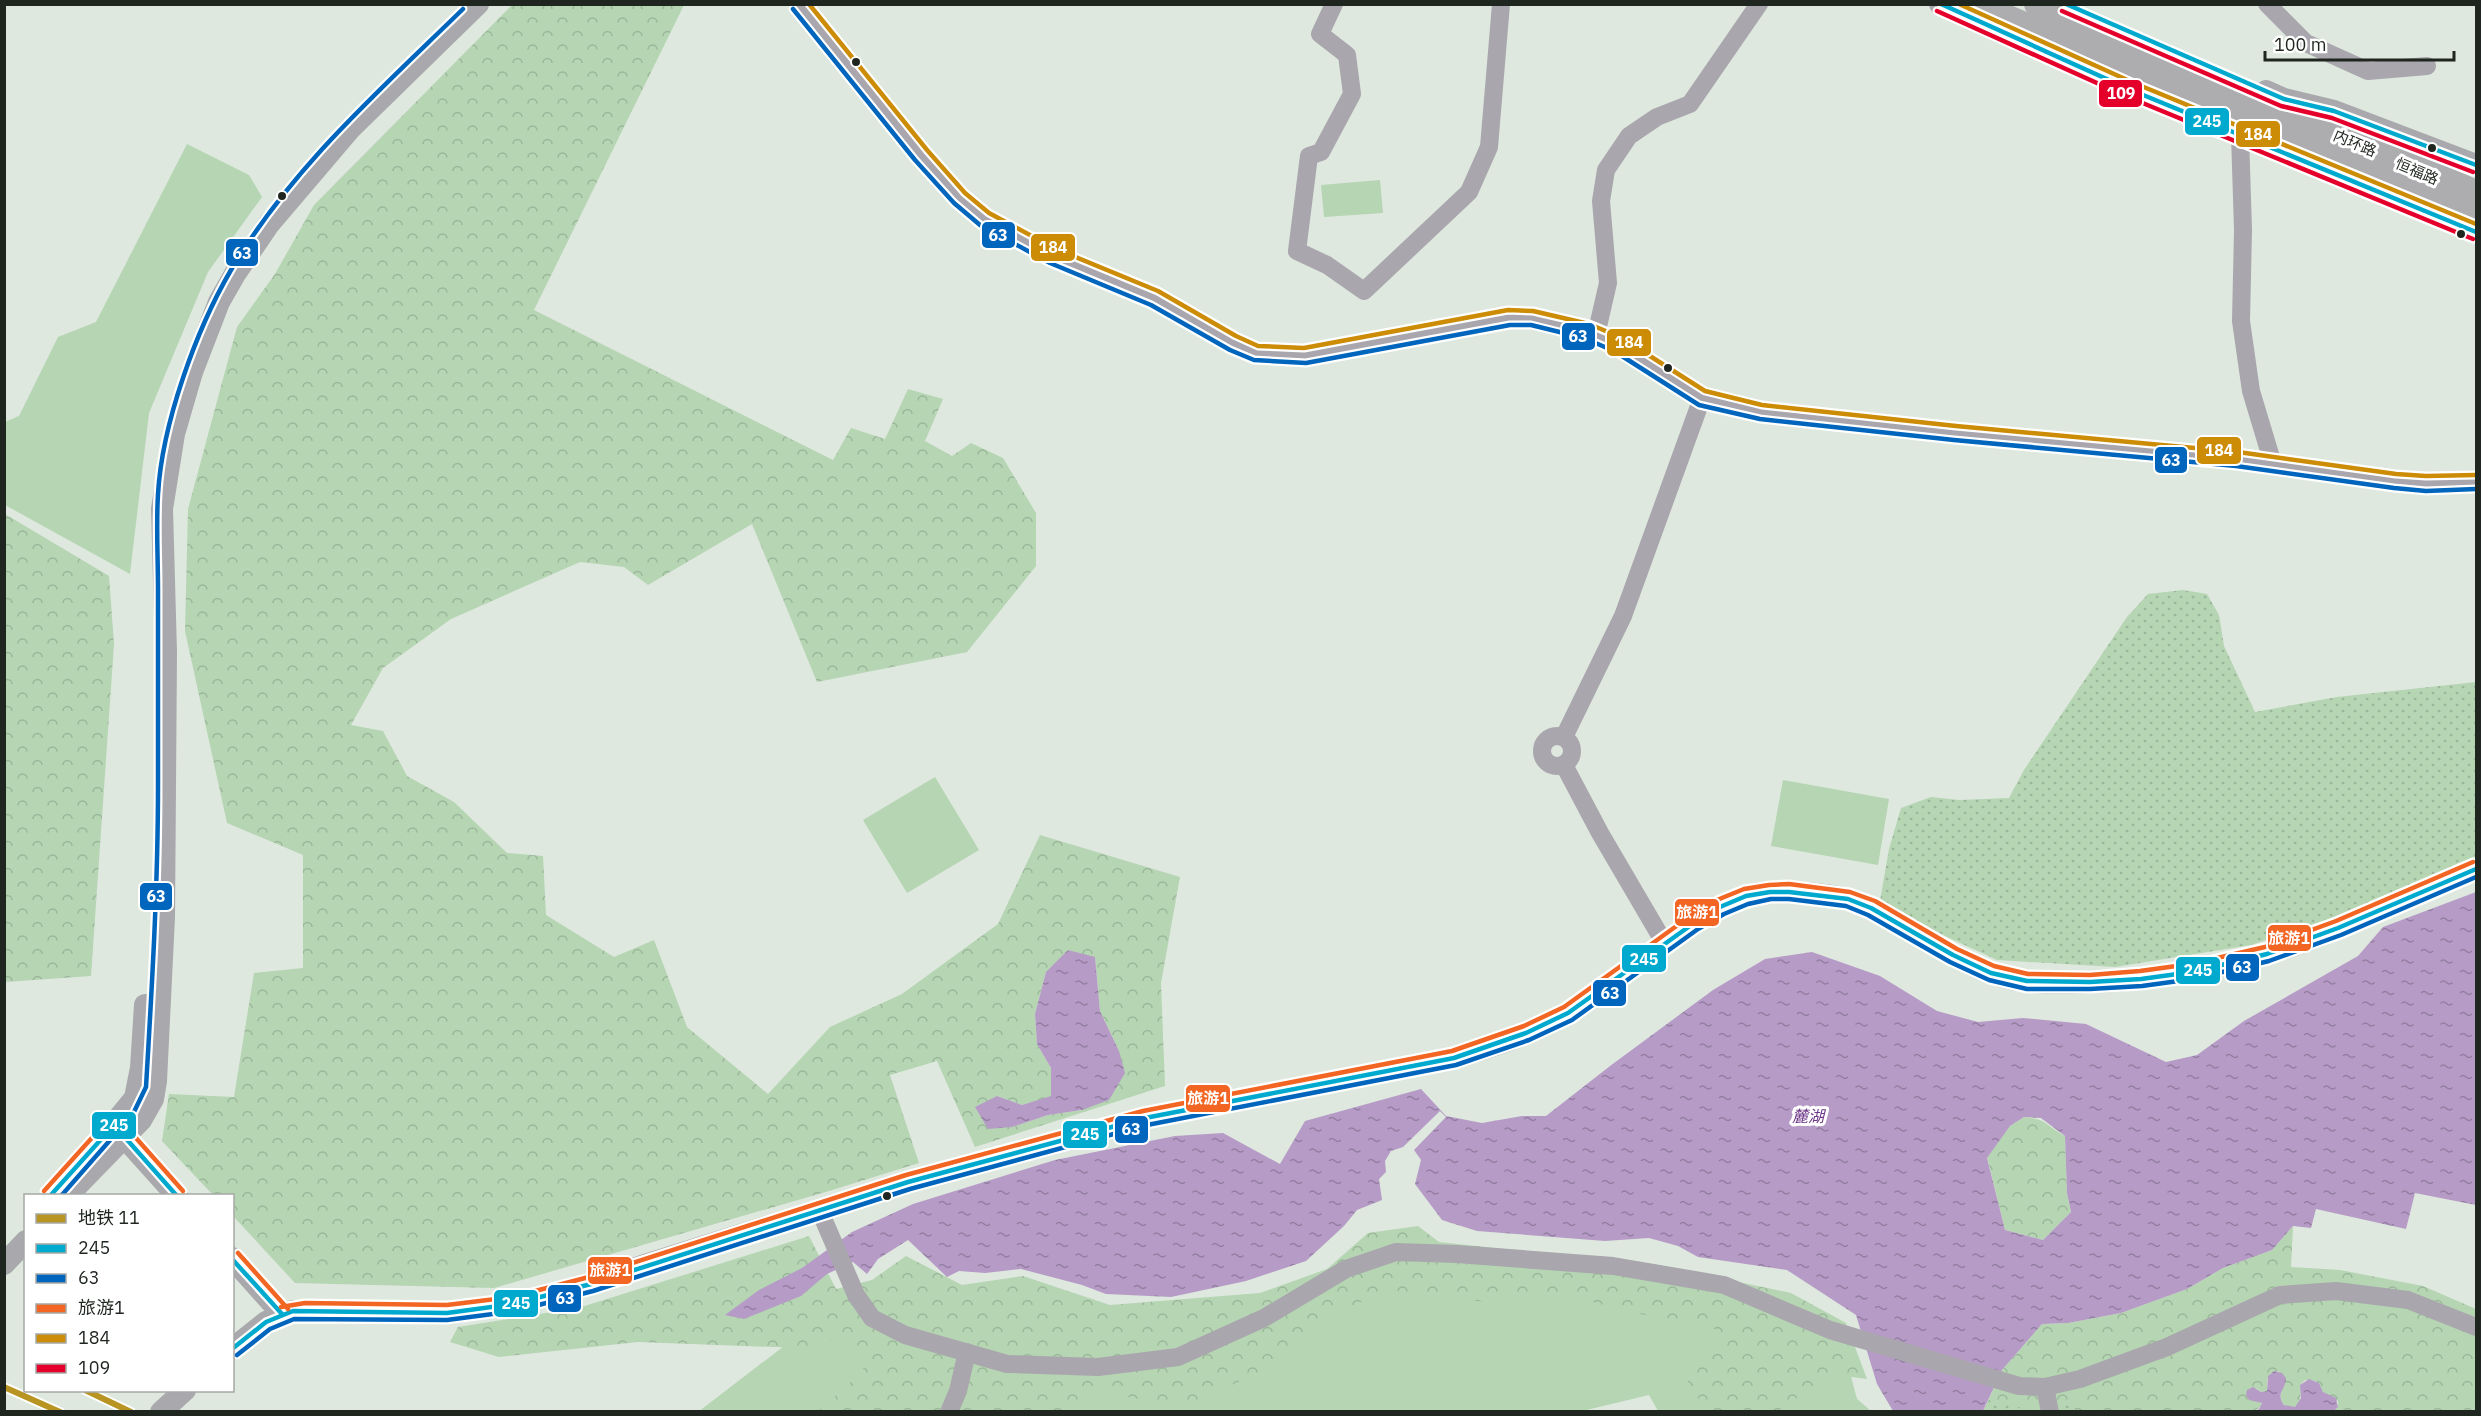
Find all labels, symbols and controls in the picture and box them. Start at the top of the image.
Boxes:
scale bar [2265,24,2454,62]
text: 100 m [2274,33,2326,56]
unlabelled marker [850,56,862,68]
line badge: 109 [2098,79,2143,108]
text: 109 [2107,83,2135,103]
line badge: 245 [2184,107,2230,136]
text: 245 [2193,111,2222,131]
line badge: 184 [2235,120,2281,148]
text: 184 [2244,124,2273,144]
street label: 内环路 [2331,125,2379,161]
unlabelled marker [2426,142,2438,154]
street label: 恒福路 [2393,153,2441,189]
unlabelled marker [276,190,288,202]
line badge: 63 [981,221,1016,249]
text: 63 [988,225,1008,245]
unlabelled marker [2455,228,2467,240]
line badge: 184 [1030,233,1076,262]
text: 184 [1039,237,1068,257]
line badge: 63 [225,238,259,267]
text: 63 [232,243,252,263]
line badge: 63 [1561,322,1596,351]
text: 63 [1568,326,1588,346]
line badge: 184 [1606,328,1652,357]
text: 184 [1615,332,1644,352]
unlabelled marker [1662,362,1674,374]
line badge: 184 [2196,436,2242,465]
text: 184 [2205,440,2234,460]
line badge: 63 [2154,446,2188,474]
text: 63 [2161,450,2181,470]
line badge: 63 [139,882,173,911]
text: 63 [146,886,166,906]
line badge: 旅游1 [1674,898,1720,927]
text: 旅游1 [1676,902,1718,922]
line badge: 旅游1 [2267,924,2312,952]
text: 旅游1 [2268,928,2310,948]
line badge: 245 [1621,944,1667,973]
text: 245 [1630,949,1659,969]
line badge: 63 [2225,953,2260,982]
line badge: 245 [2175,956,2221,985]
text: 63 [2232,957,2252,977]
text: 245 [2184,960,2213,980]
line badge: 63 [1592,979,1627,1007]
text: 63 [1600,983,1620,1003]
line badge: 旅游1 [1185,1084,1231,1113]
text: 旅游1 [1187,1088,1229,1108]
water label: 麓湖 [1792,1106,1827,1126]
line badge: 245 [91,1111,137,1140]
text: 245 [100,1115,129,1135]
line badge: 63 [1114,1115,1149,1144]
text: 63 [1121,1119,1141,1139]
line badge: 245 [1062,1120,1108,1149]
text: 245 [1071,1124,1100,1144]
unlabelled marker [881,1190,893,1202]
legend [24,1194,234,1392]
text: 地铁 11 [78,1206,140,1229]
text: 245 [78,1236,110,1259]
line badge: 旅游1 [587,1256,633,1285]
text: 旅游1 [589,1260,631,1280]
text: 63 [78,1266,100,1289]
line badge: 63 [547,1284,582,1313]
text: 63 [555,1288,575,1308]
line badge: 245 [493,1289,539,1318]
text: 245 [502,1293,531,1313]
text: 旅游1 [78,1296,125,1319]
text: 184 [78,1326,111,1349]
text: 109 [78,1356,110,1379]

